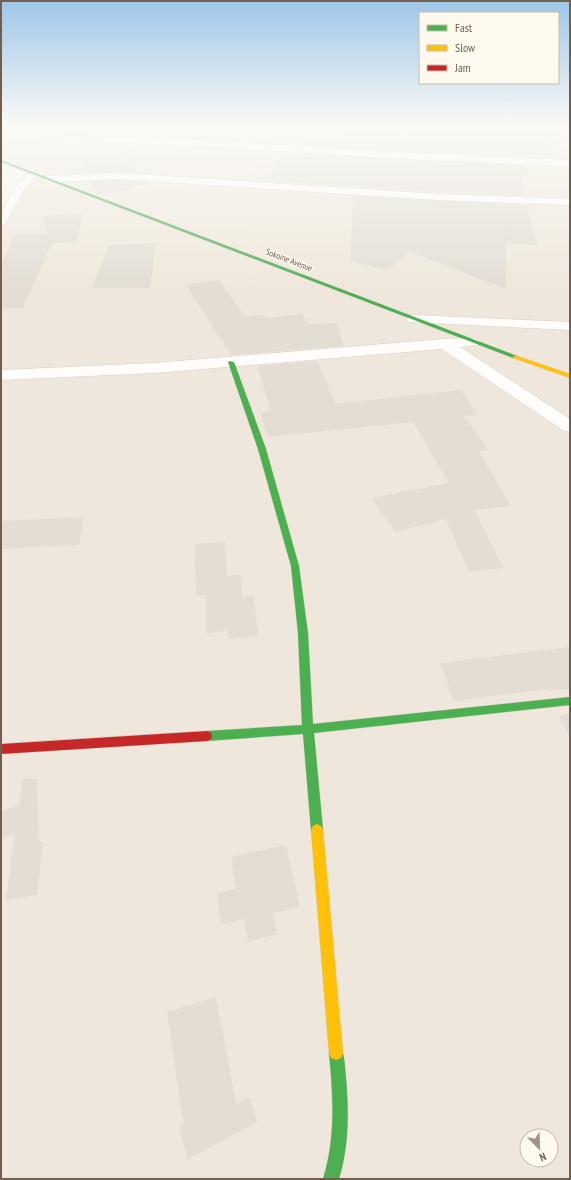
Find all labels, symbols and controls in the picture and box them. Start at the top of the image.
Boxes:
legend [419,12,559,84]
text: Fast [455,20,473,35]
text: Slow [455,40,476,55]
text: Jam [454,60,471,75]
street label: Sokoine Avenue [264,246,314,274]
north arrow [519,1128,559,1168]
text: N [537,1150,548,1165]

